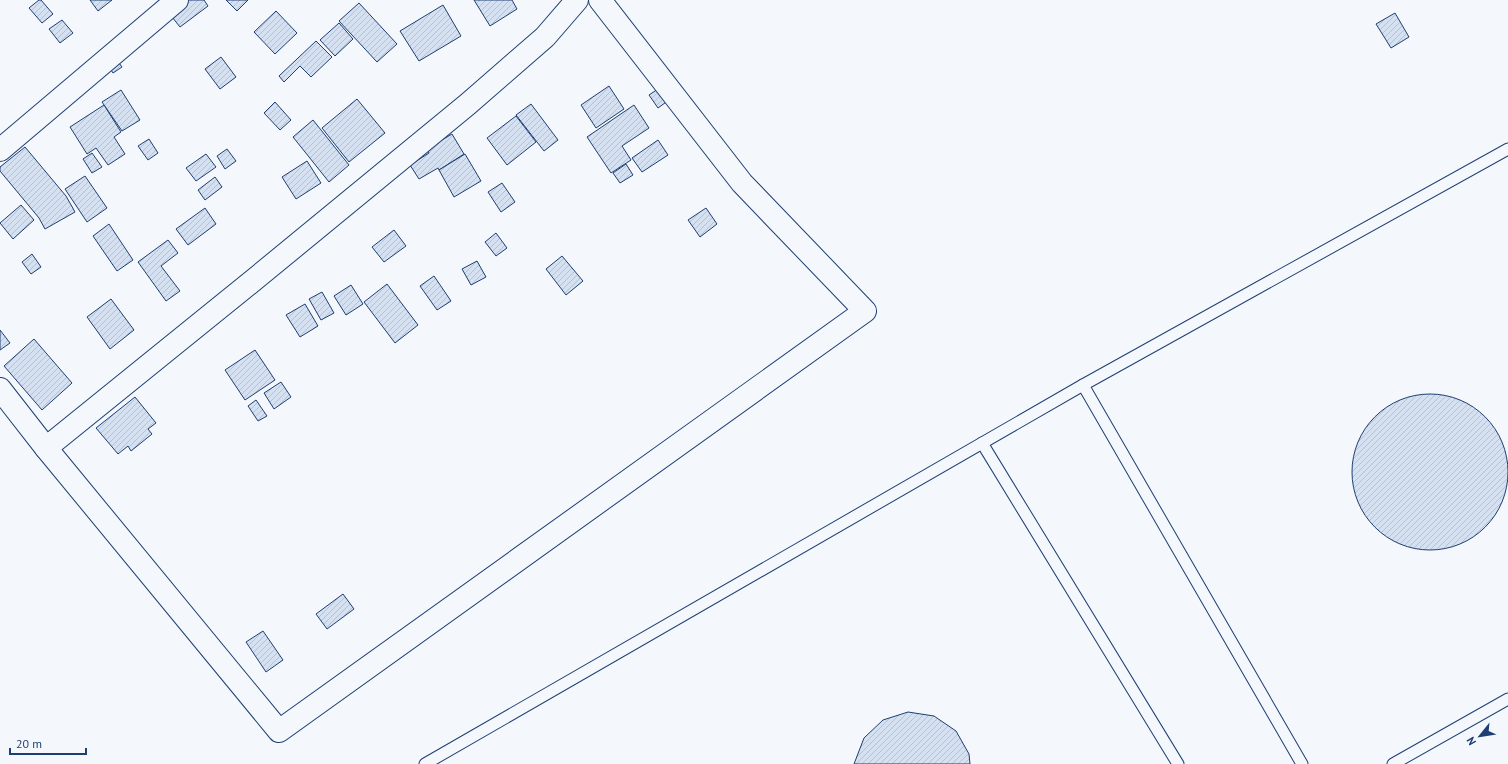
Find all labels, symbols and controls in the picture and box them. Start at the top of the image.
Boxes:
north arrow [1460,716,1500,756]
scale bar [10,730,86,756]
text: N [1463,734,1479,748]
text: 20 m [16,736,42,751]

